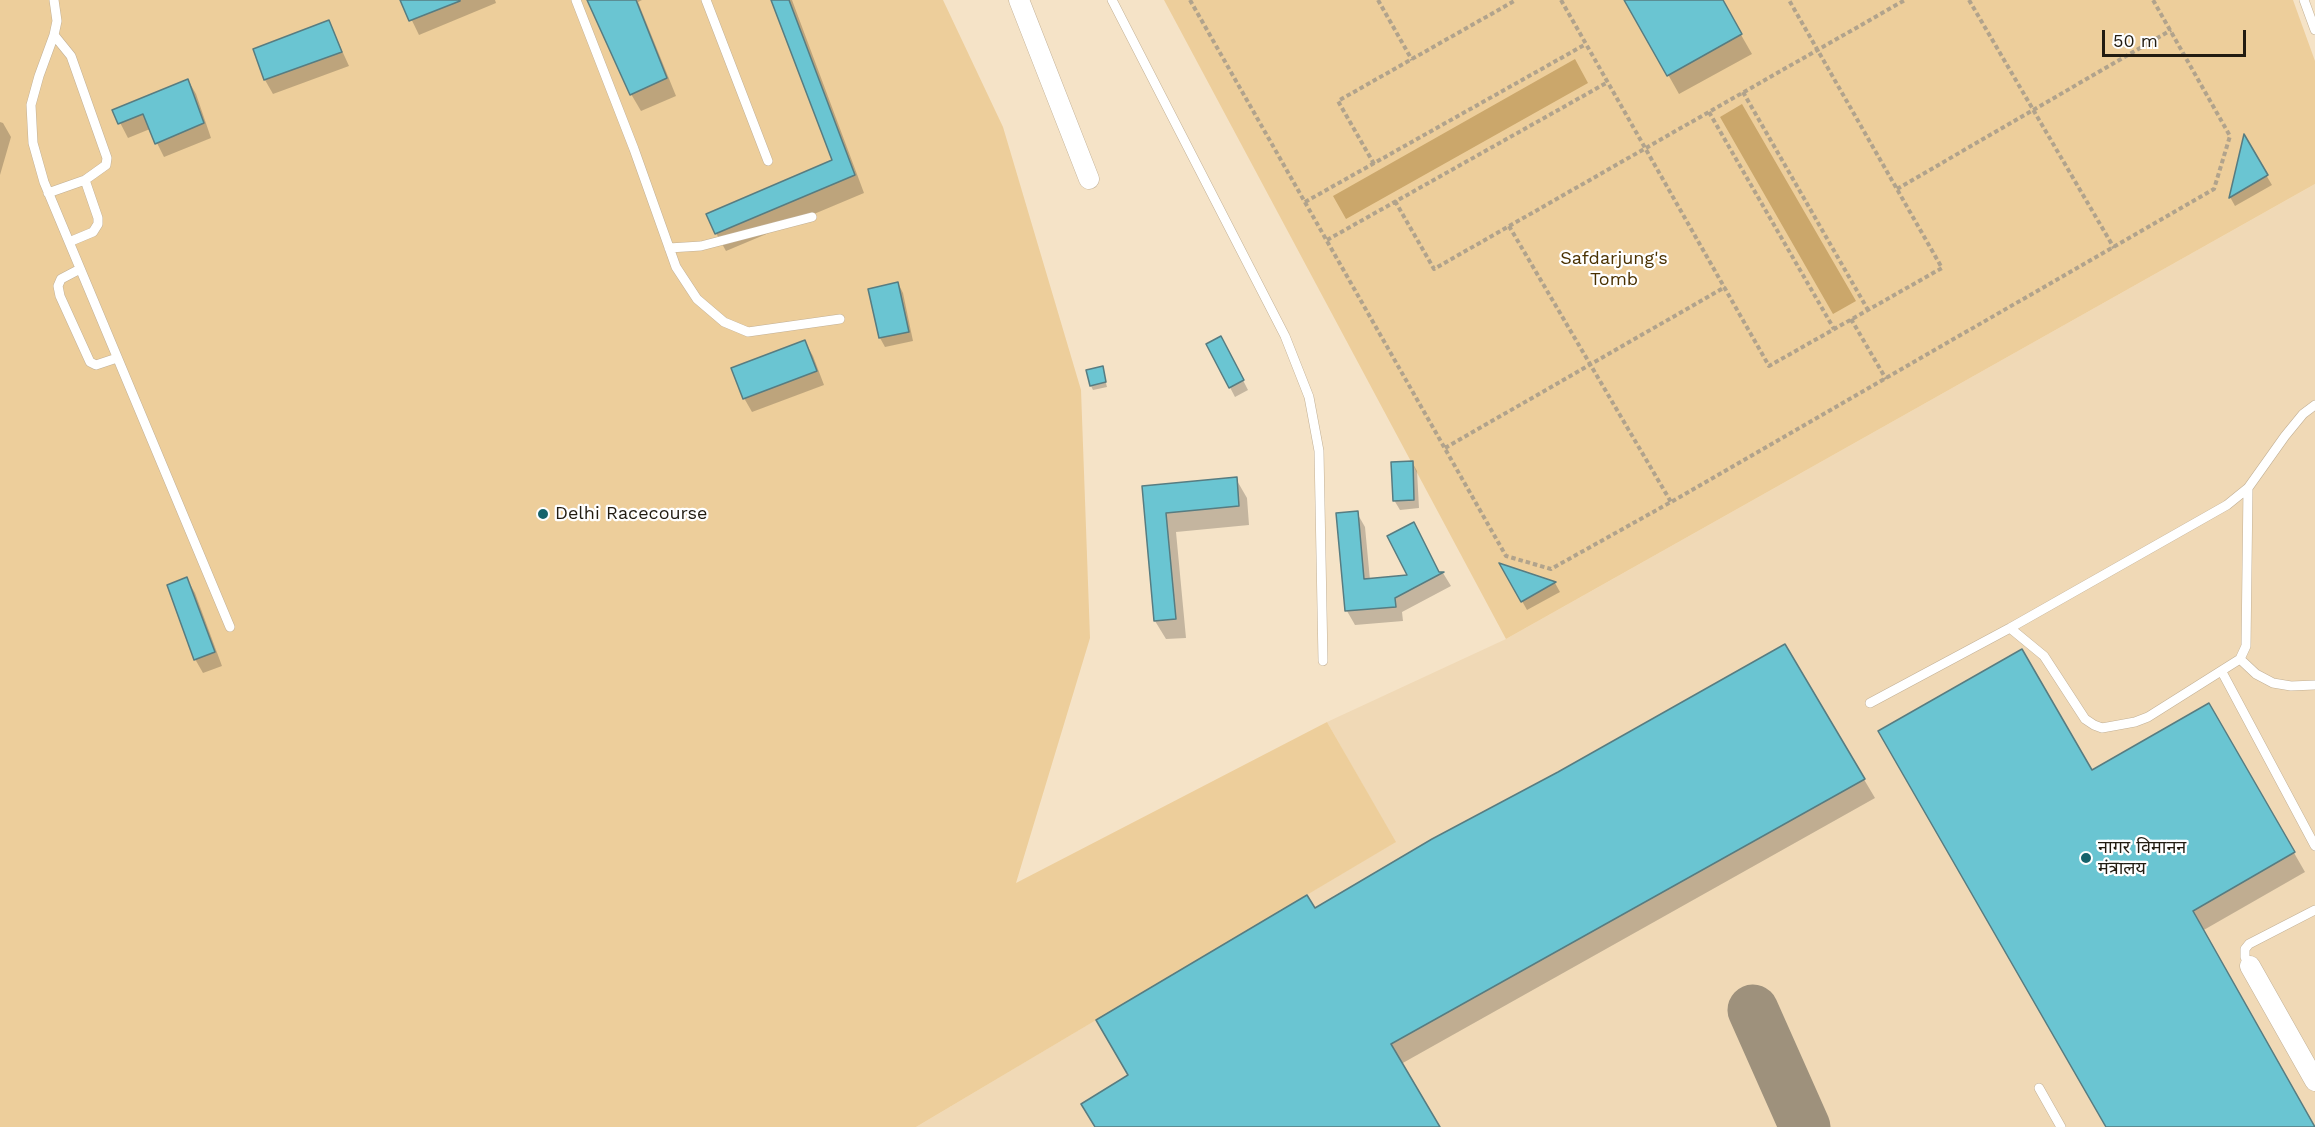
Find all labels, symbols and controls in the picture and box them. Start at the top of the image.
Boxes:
scale bar [2105,18,2249,56]
text: 50 m [2113,30,2158,51]
park label: Safdarjung's Tomb [1560,248,1668,290]
place label: Delhi Racecourse [555,503,707,525]
marker: Delhi Racecourse [536,507,550,521]
place label: नागर विमानन मंत्रालय [2098,837,2186,880]
marker: नागर विमानन मंत्रालय [2079,851,2093,865]

